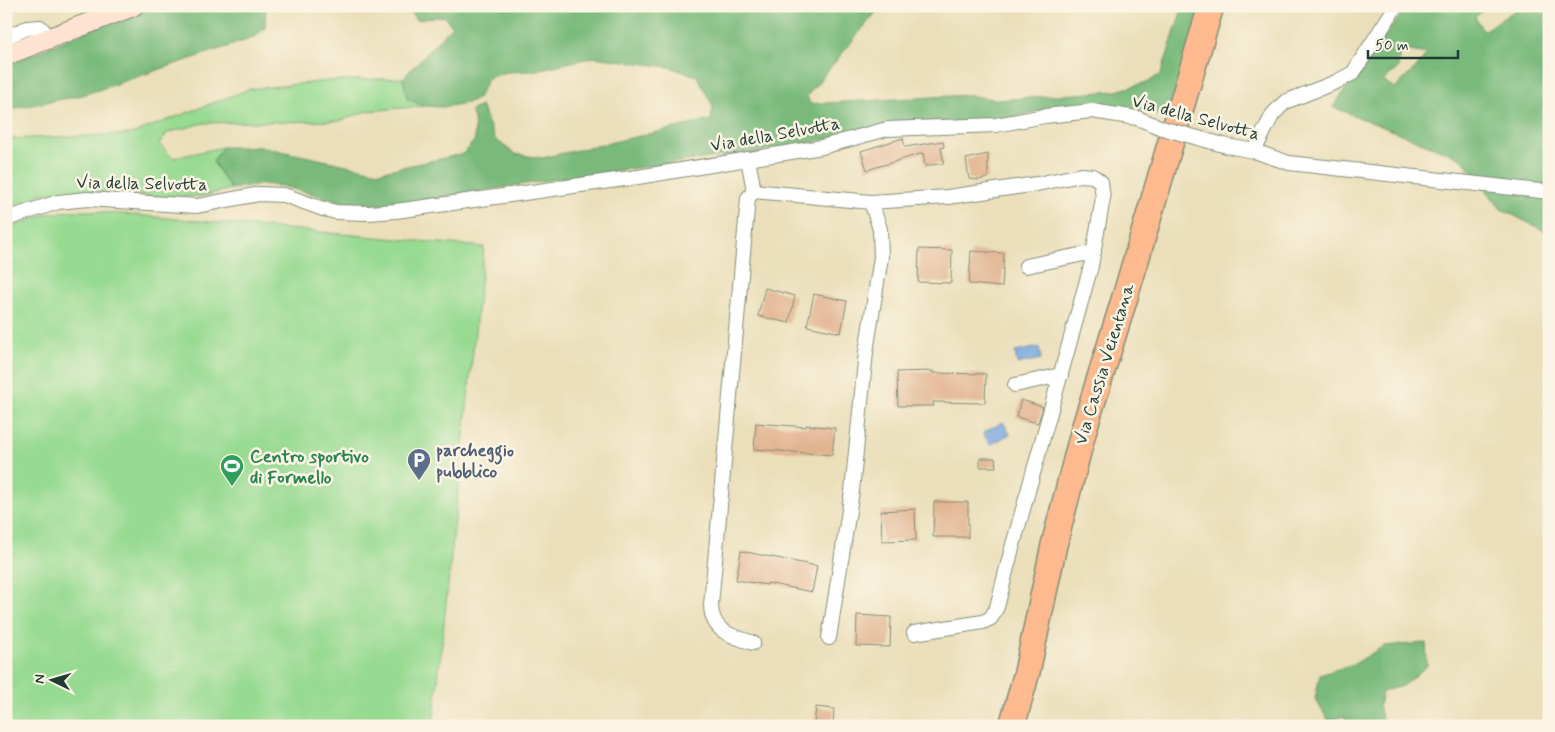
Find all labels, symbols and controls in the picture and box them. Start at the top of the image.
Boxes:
scale bar [1368,28,1458,60]
text: 50 m [1375,36,1409,56]
street label: Via della Selvotta [1129,89,1262,147]
street label: Via della Selvotta [708,112,842,158]
street label: Via della Selvotta [76,171,208,197]
street label: Via Cassia Veientana [1069,281,1141,448]
place label: parcheggio pubblico [436,439,514,484]
place label: Centro sportivo di Formello [250,445,369,490]
parking icon: parcheggio pubblico [406,447,432,481]
sports icon: Centro sportivo di Formello [219,453,245,487]
north arrow [28,654,78,704]
text: N [31,674,49,684]

